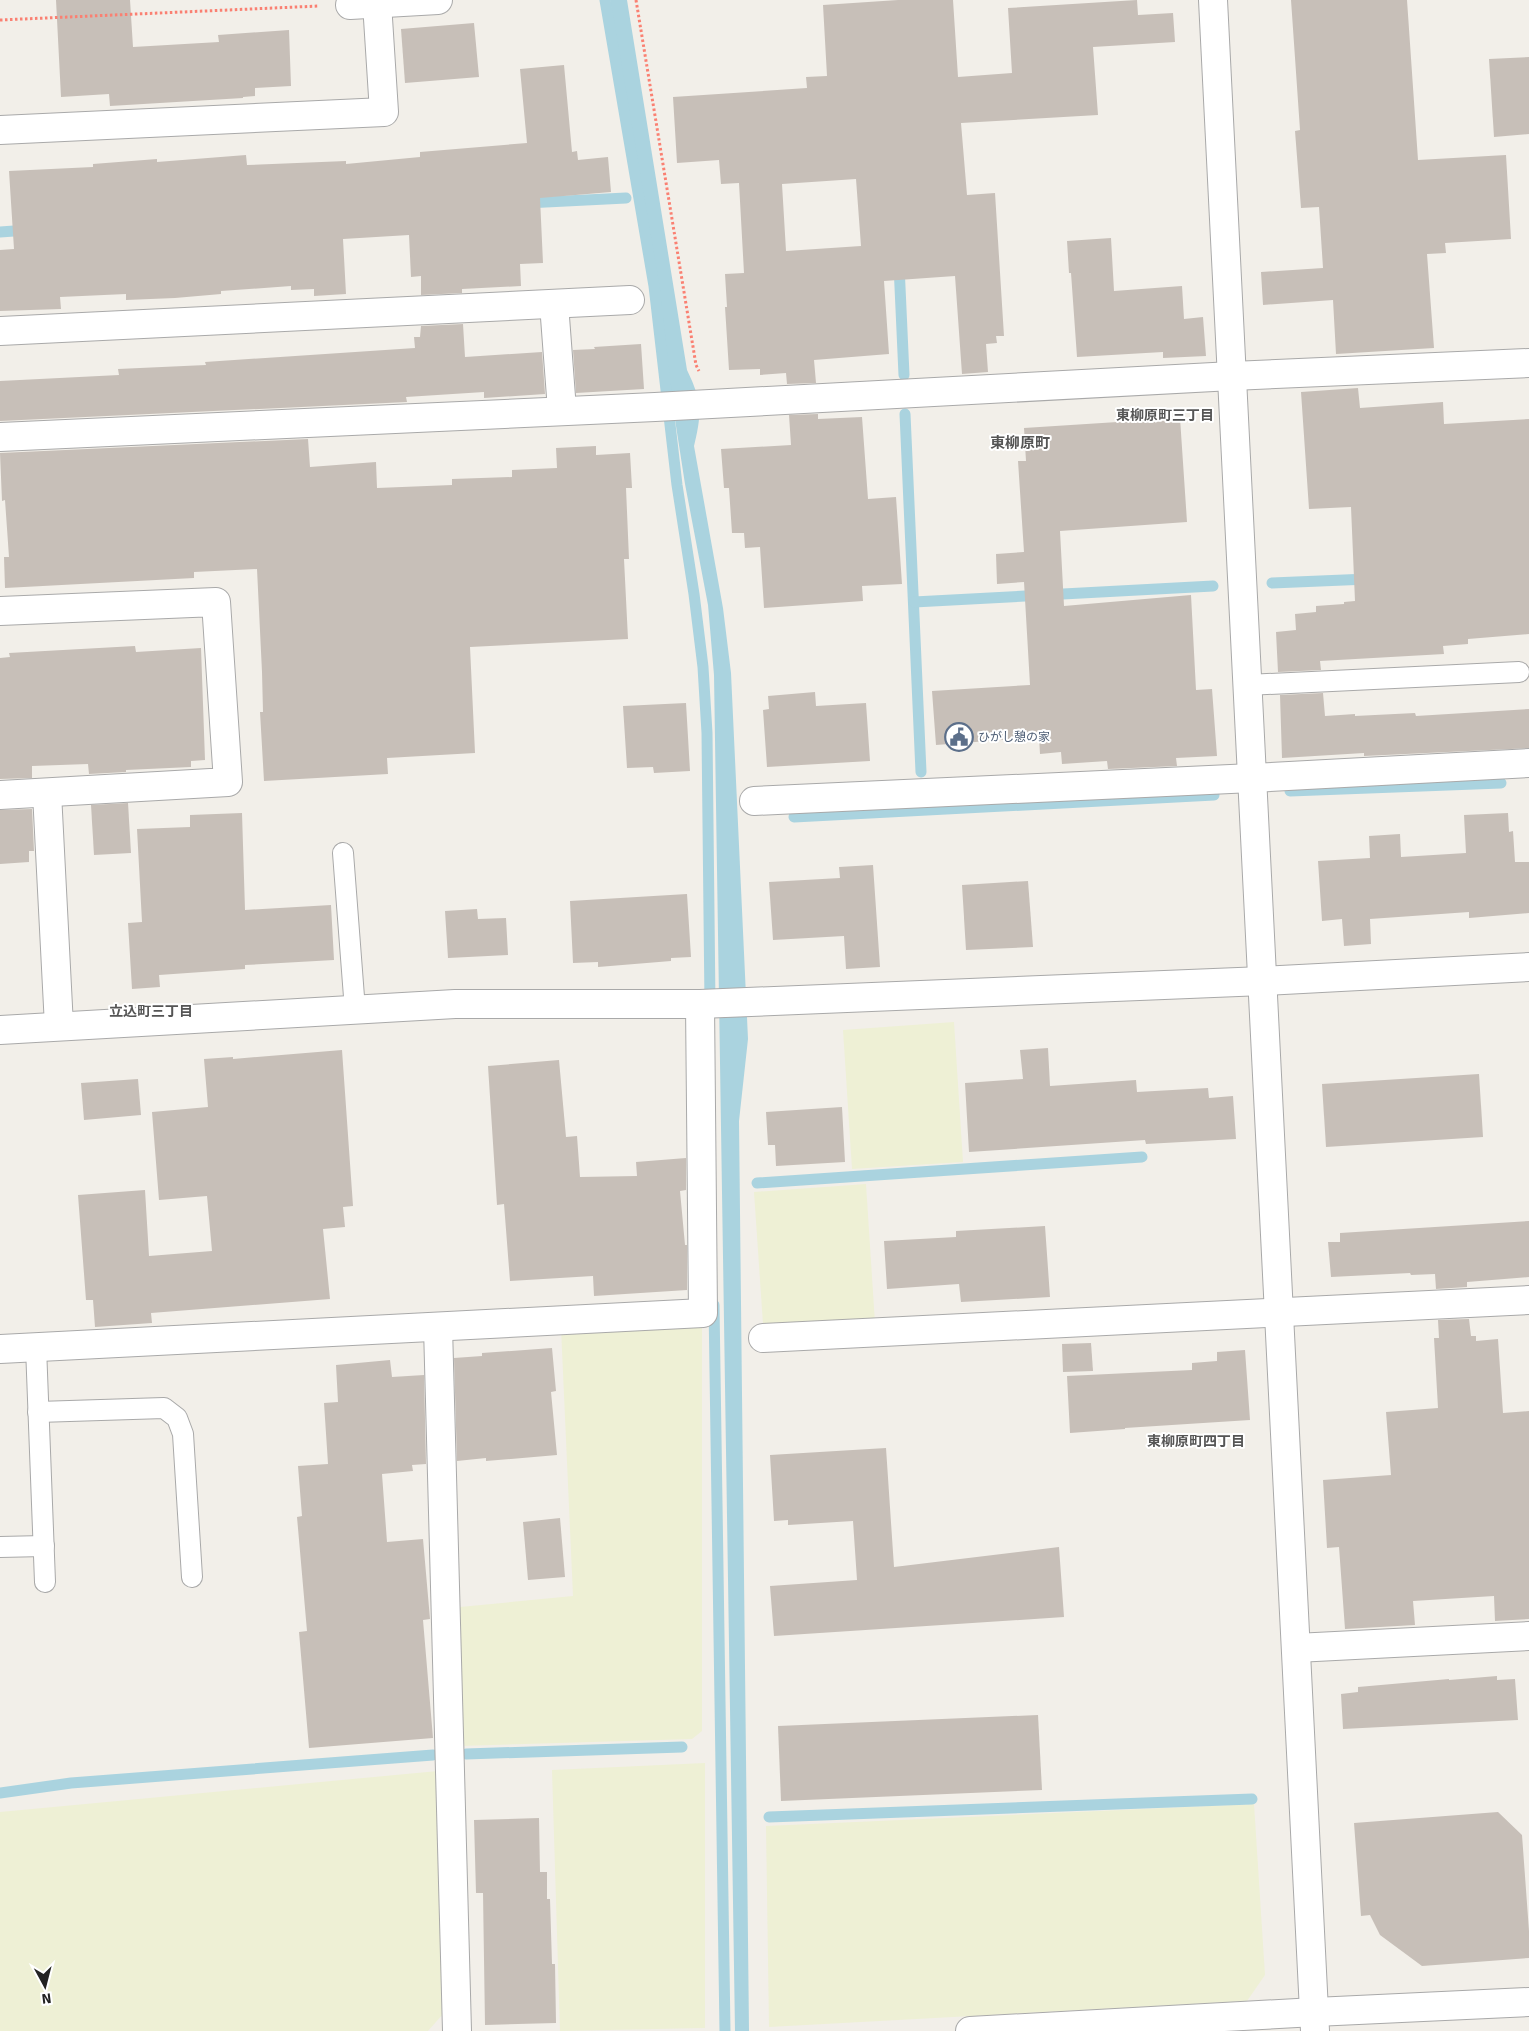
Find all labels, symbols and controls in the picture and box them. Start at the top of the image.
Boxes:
district label: 東柳原町三丁目 [1116,407,1214,424]
district label: 東柳原町 [990,434,1050,452]
public building icon: ひがし憩の家 [944,722,974,752]
place label: ひがし憩の家 [978,730,1050,745]
district label: 立込町三丁目 [109,1003,193,1020]
district label: 東柳原町四丁目 [1147,1433,1245,1450]
north arrow [20,1961,70,2011]
text: N [41,1989,52,2007]

